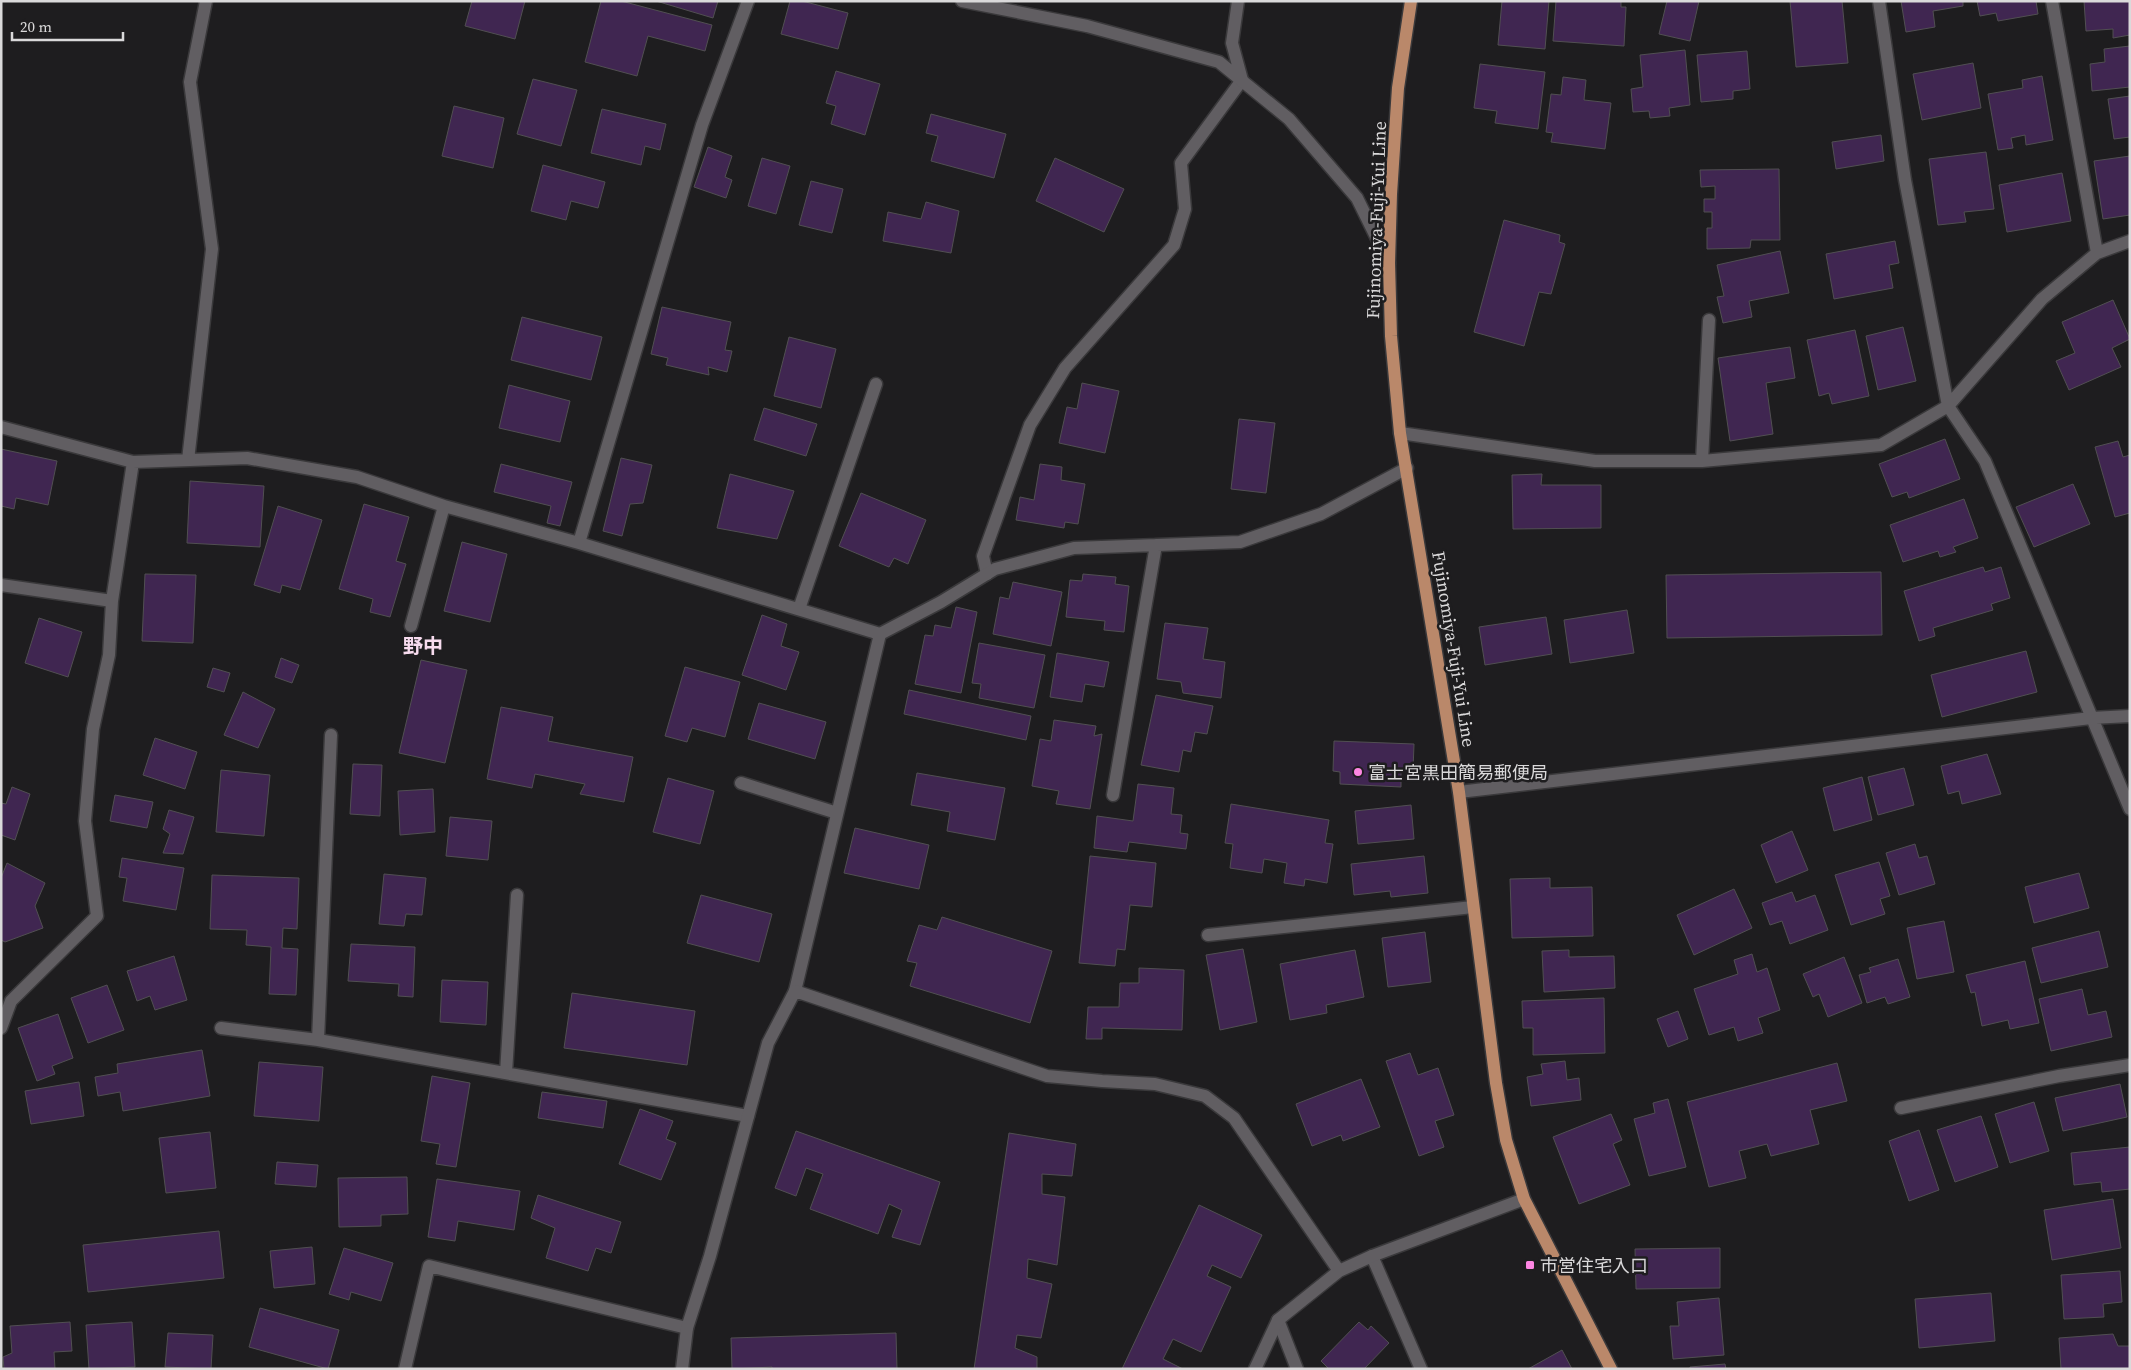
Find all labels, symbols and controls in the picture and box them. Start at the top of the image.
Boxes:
scale bar [12,10,124,42]
text: 20 m [20,16,52,37]
street label: Fujinomiya-Fuji-Yui Line [1360,121,1392,319]
street label: Fujinomiya-Fuji-Yui Line [1426,549,1482,749]
district label: 野中 [403,632,443,660]
place label: 富士宮黒田簡易郵便局 [1368,760,1548,785]
marker: 富士宮黒田簡易郵便局 [1352,766,1364,778]
place label: 市営住宅入口 [1540,1253,1648,1278]
marker: 市営住宅入口 [1524,1259,1536,1271]

